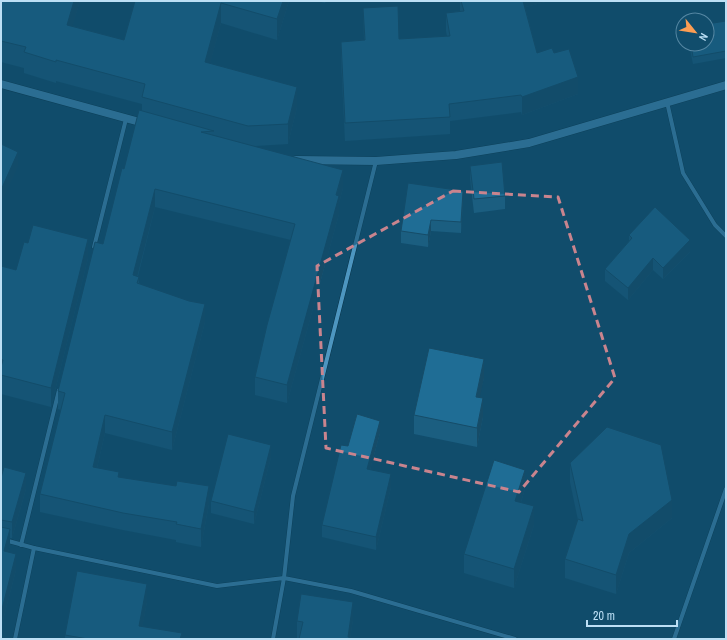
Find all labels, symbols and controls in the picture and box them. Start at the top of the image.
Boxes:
north arrow [675,12,715,52]
text: N [696,31,711,43]
scale bar [587,602,677,628]
text: 20 m [593,608,615,624]

